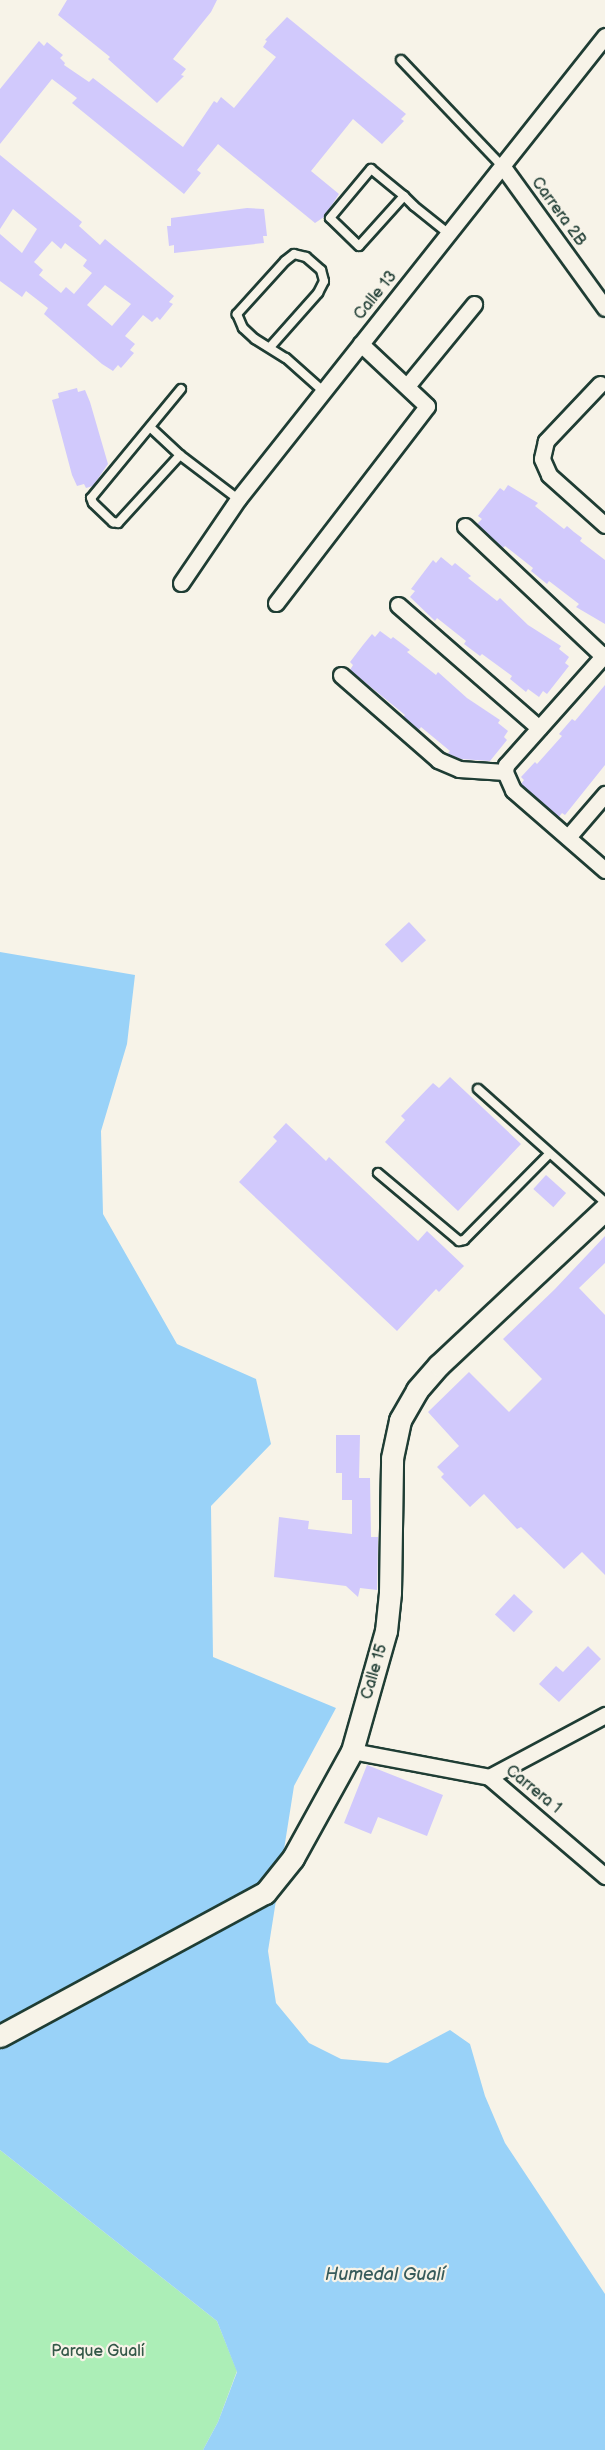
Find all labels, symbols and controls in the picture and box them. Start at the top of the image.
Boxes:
street label: Carrera 2B [527,174,589,250]
street label: Calle 13 [351,268,401,324]
street label: Calle 15 [358,1642,392,1702]
street label: Carrera 1 [501,1762,565,1818]
water label: Humedal Gualí [325,2264,445,2286]
park label: Parque Gualí [51,2342,145,2362]

